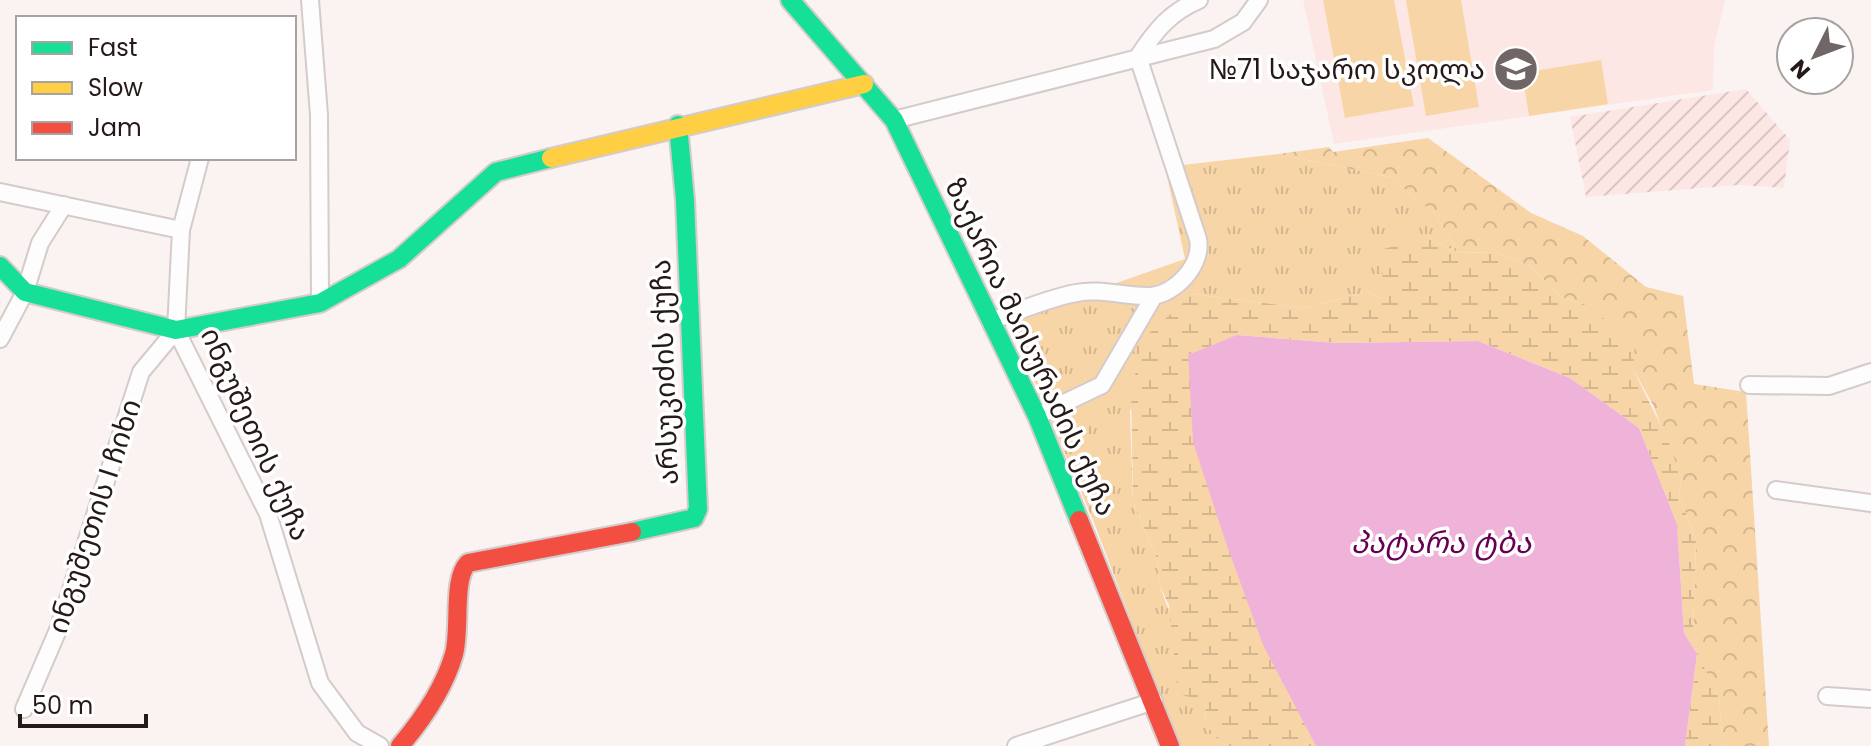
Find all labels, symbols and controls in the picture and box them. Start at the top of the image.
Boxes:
legend [16,16,296,160]
north arrow [1775,16,1855,96]
text: Fast [88,31,138,64]
school or university icon: №71 საჯარო სკოლა [1492,45,1540,93]
place label: №71 საჯარო სკოლა [1208,50,1485,89]
text: N [1783,53,1818,86]
text: Slow [88,71,143,104]
text: Jam [88,111,142,144]
street label: ზაქარია მაისურაძის ქუჩა [935,172,1126,522]
street label: არსუკიძის ქუჩა [641,258,688,486]
street label: ინგუშეთის ქუჩა [191,321,320,547]
street label: ინგუშეთის I ჩიხი [38,394,151,638]
water label: პატარა ტბა [1351,521,1532,564]
scale bar [20,678,146,728]
text: 50 m [32,689,93,722]

